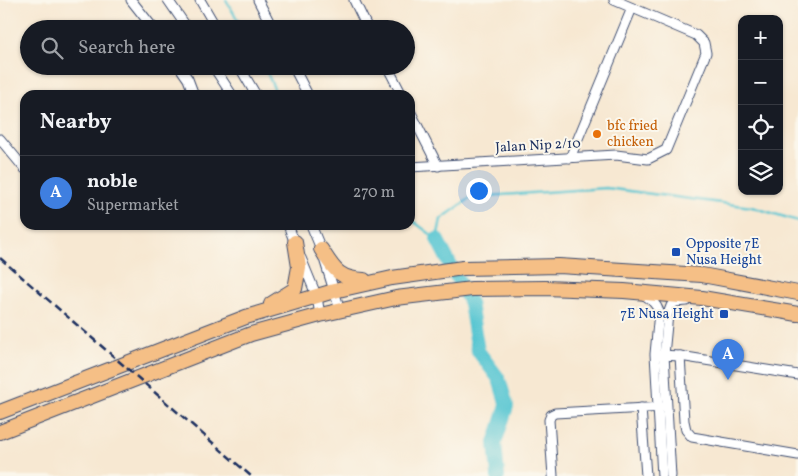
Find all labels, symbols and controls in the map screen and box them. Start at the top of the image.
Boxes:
map controls [738,15,783,195]
button: + [738,15,783,60]
search box [20,20,415,75]
icon: search [38,34,66,62]
text: Search here [78,35,175,61]
button: − [738,60,783,105]
button: locate [738,105,783,150]
text: Nearby [40,108,111,137]
place label: bfc fried chicken [607,117,658,152]
marker: bfc fried chicken [591,128,603,140]
street label: Jalan Nip 2/10 [495,134,581,158]
button: layers [738,150,783,195]
text: noble [87,169,137,195]
your location [466,178,492,204]
text: A [50,182,62,204]
text: 270 m [353,182,395,204]
text: Supermarket [87,195,179,217]
place label: Opposite 7E Nusa Height [686,235,762,270]
marker: Opposite 7E Nusa Height [670,246,682,258]
place label: 7E Nusa Height [620,305,714,324]
marker: 7E Nusa Height [718,308,730,320]
pin: A [712,339,744,380]

